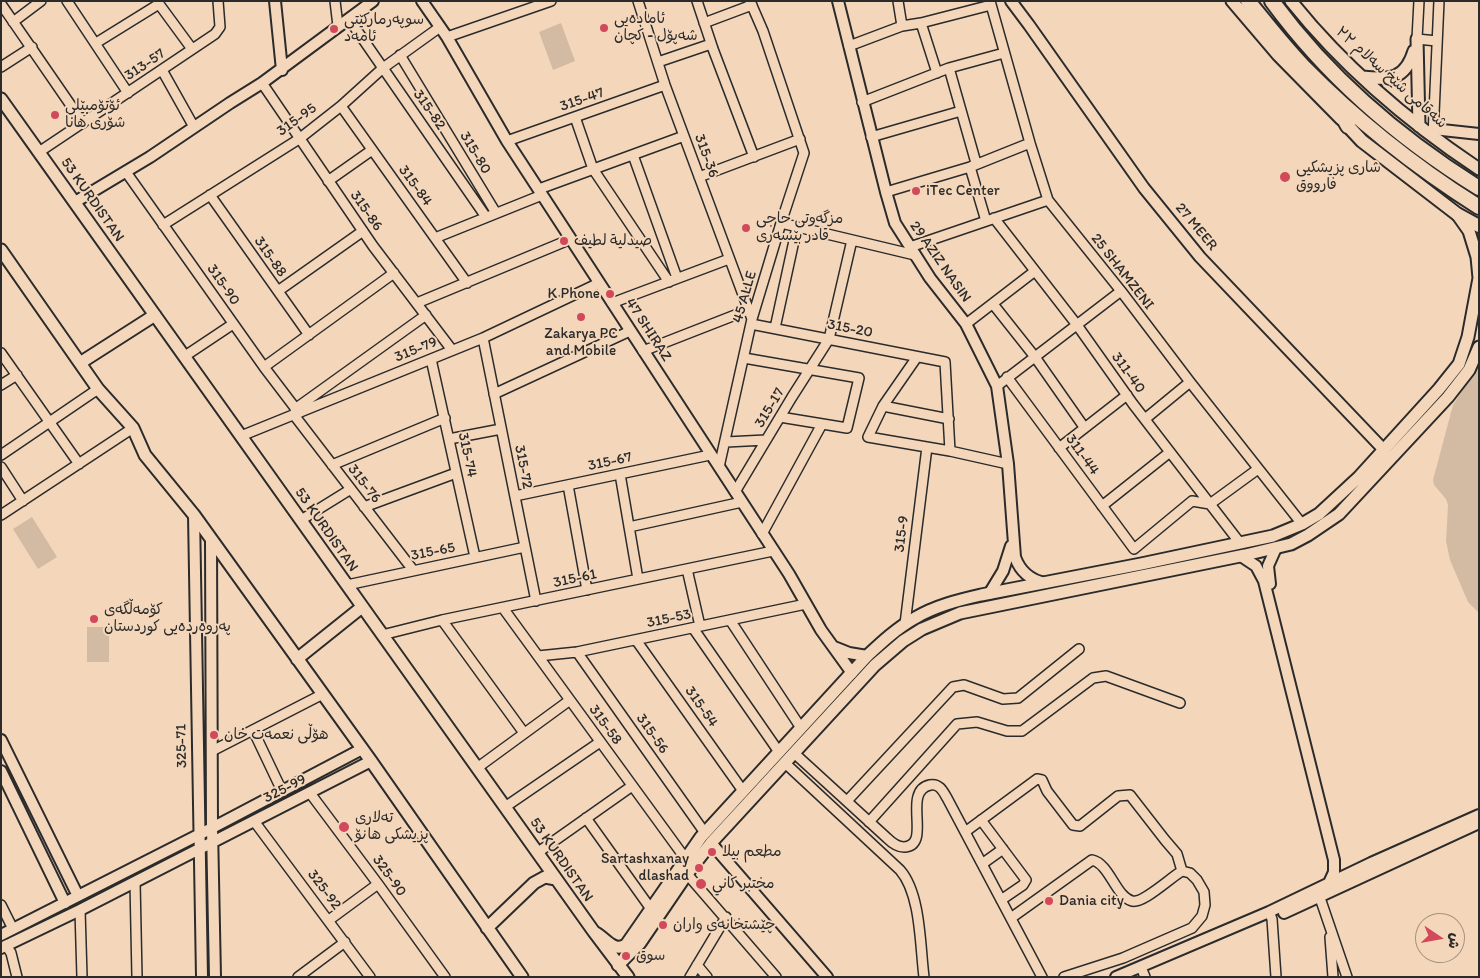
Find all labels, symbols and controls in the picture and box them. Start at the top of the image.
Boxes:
place label: ئامادەیی شەپۆل - کچان [614,10,698,45]
place label: سوپەرمارکێتی ئامەد [344,11,424,46]
marker: ئامادەیی شەپۆل - کچان [598,22,610,34]
marker: سوپەرمارکێتی ئامەد [328,23,340,35]
street label: شەقامی شێخ سەلام ٣٣ [1332,23,1450,133]
street label: 313-57 [121,45,169,85]
street label: 315-47 [558,84,606,116]
street label: 315-82 [409,86,449,134]
place label: ئۆتۆمبێلی شۆری هانا [65,97,125,132]
street label: 315-95 [274,100,320,140]
marker: ئۆتۆمبێلی شۆری هانا [49,109,61,121]
street label: 315-80 [455,128,495,178]
street label: 315-36 [690,132,722,180]
street label: 53 KURDISTAN [56,154,128,246]
place label: شاری پزیشکیی فارووق [1296,159,1381,194]
street label: 315-84 [394,162,436,210]
marker: شاری پزیشکیی فارووق [1278,170,1292,184]
place label: iTec Center [926,182,1000,200]
marker: iTec Center [910,185,922,197]
street label: 315-86 [346,187,386,235]
street label: 27 MEER [1171,200,1221,254]
place label: مزگەوتی حاجی قادر بێسەری [756,210,843,245]
street label: 29 AZIZ NASIN [905,218,975,306]
marker: مزگەوتی حاجی قادر بێسەری [740,222,752,234]
street label: 25 SHAMZENI [1087,230,1157,314]
place label: صیدلیة لطیف [574,232,652,250]
street label: 315-88 [250,233,290,281]
marker: صیدلیة لطیف [558,235,570,247]
street label: 315-90 [202,261,244,309]
street label: 45 ALLE [729,269,761,325]
place label: K Phone [548,285,600,303]
marker: K Phone [604,288,616,300]
street label: 47 SHIRAZ [621,295,675,365]
marker: Zakarya PC and Mobile [575,311,587,323]
street label: 315-20 [826,316,874,342]
place label: Zakarya PC and Mobile [544,325,618,360]
street label: 315-79 [392,333,440,367]
street label: 311-40 [1107,349,1149,397]
street label: 315-17 [751,385,789,431]
street label: 315-74 [453,431,481,479]
street label: 311-44 [1061,431,1103,479]
street label: 315-72 [510,444,536,490]
street label: 315-67 [586,449,634,475]
street label: 315-76 [343,461,385,507]
street label: 53 KURDISTAN [290,484,362,576]
street label: 315-9 [891,515,913,553]
street label: 315-65 [409,539,457,565]
street label: 315-61 [552,566,598,592]
place label: كۆمەڵگەی پەروەردەیی كوردستان [104,601,231,636]
street label: 315-53 [645,606,693,632]
marker: كۆمەڵگەی پەروەردەیی كوردستان [88,613,100,625]
street label: 315-54 [680,683,722,731]
street label: 315-58 [584,701,626,749]
street label: 315-56 [632,710,672,758]
street label: 325-71 [173,724,191,768]
place label: هۆڵی نعمەت خان [224,726,329,744]
marker: هۆڵی نعمەت خان [208,729,220,741]
street label: 325-99 [261,771,309,807]
place label: تەلاری پزیشکی هانۆ [355,809,429,844]
street label: 53 KURDISTAN [525,814,597,906]
marker: تەلاری پزیشکی هانۆ [337,820,351,834]
place label: مطعم بيلا [722,843,781,861]
marker: مطعم بيلا [706,846,718,858]
place label: Sartashxanay dlashad [601,850,689,885]
street label: 325-90 [368,852,410,900]
marker: Sartashxanay dlashad [693,862,705,874]
street label: 325-92 [303,866,345,914]
place label: مختبر كاني [712,875,775,893]
marker: مختبر كاني [694,877,708,891]
place label: Dania city [1059,892,1124,910]
marker: Dania city [1043,895,1055,907]
north arrow [1415,913,1465,963]
place label: چێشتخانەی واران [673,916,775,934]
marker: چێشتخانەی واران [657,919,669,931]
text: ش [1444,932,1464,950]
place label: سوق [636,947,665,965]
marker: سوق [620,950,632,962]

